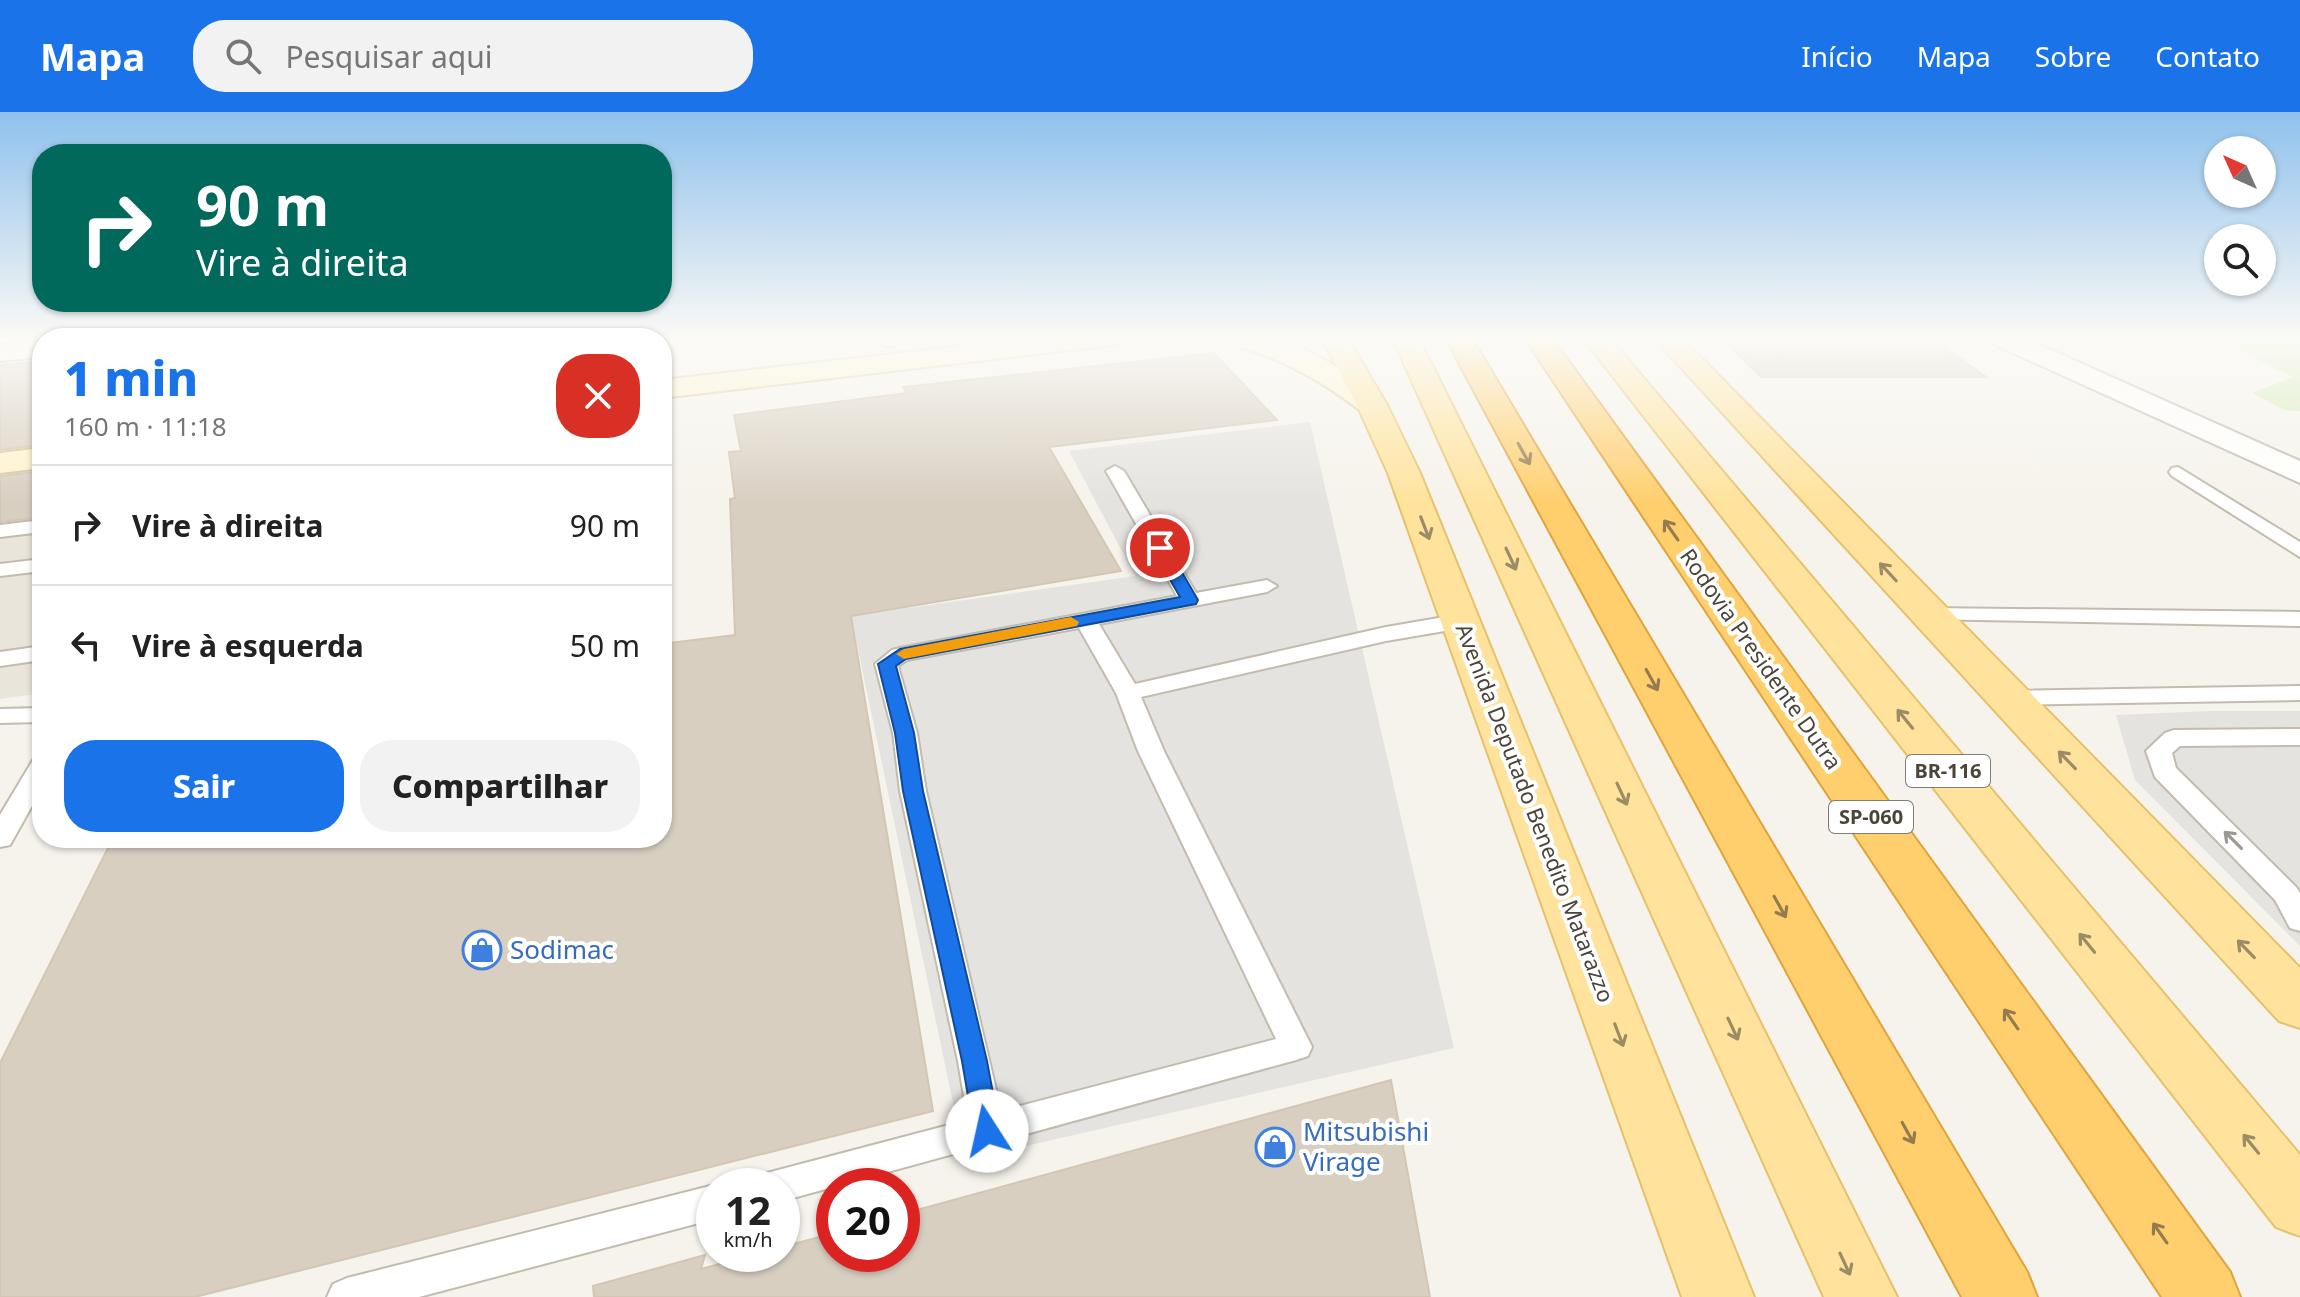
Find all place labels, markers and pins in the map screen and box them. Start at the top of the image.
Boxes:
pin [1126,514,1194,582]
shop icon: Sodimac [461,929,503,971]
place label: Sodimac [510,931,614,967]
place label: Mitsubishi Virage [1303,1113,1429,1179]
shop icon: Mitsubishi Virage [1254,1126,1296,1168]

